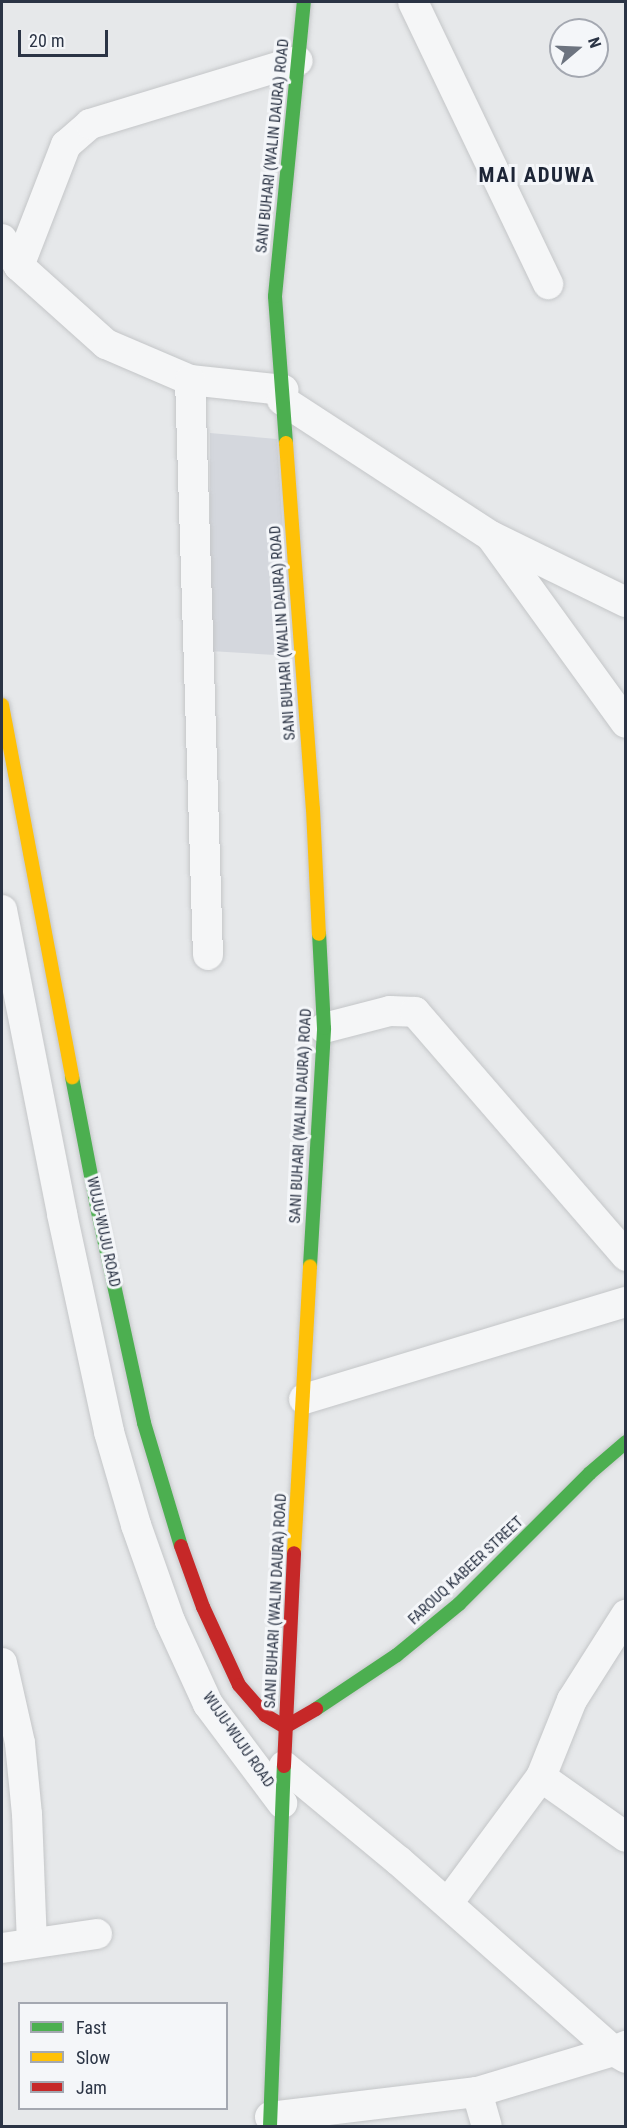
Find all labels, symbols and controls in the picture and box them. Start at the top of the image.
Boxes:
scale bar [21,18,111,56]
north arrow [549,18,609,78]
text: 20 m [29,30,64,51]
text: N [584,35,605,50]
street label: SANI BUHARI (WALIN DAURA) ROAD [253,38,293,254]
district label: MAI ADUWA [479,162,595,188]
street label: SANI BUHARI (WALIN DAURA) ROAD [267,525,299,741]
street label: SANI BUHARI (WALIN DAURA) ROAD [286,1008,316,1224]
street label: WUJU-WUJU ROAD [83,1175,123,1289]
street label: SANI BUHARI (WALIN DAURA) ROAD [261,1493,291,1709]
street label: FAROUQ KABEER STREET [405,1513,527,1629]
street label: WUJU-WUJU ROAD [198,1689,278,1791]
legend [18,2002,228,2110]
text: Fast [76,2017,107,2038]
text: Slow [76,2047,110,2068]
text: Jam [76,2077,107,2098]

